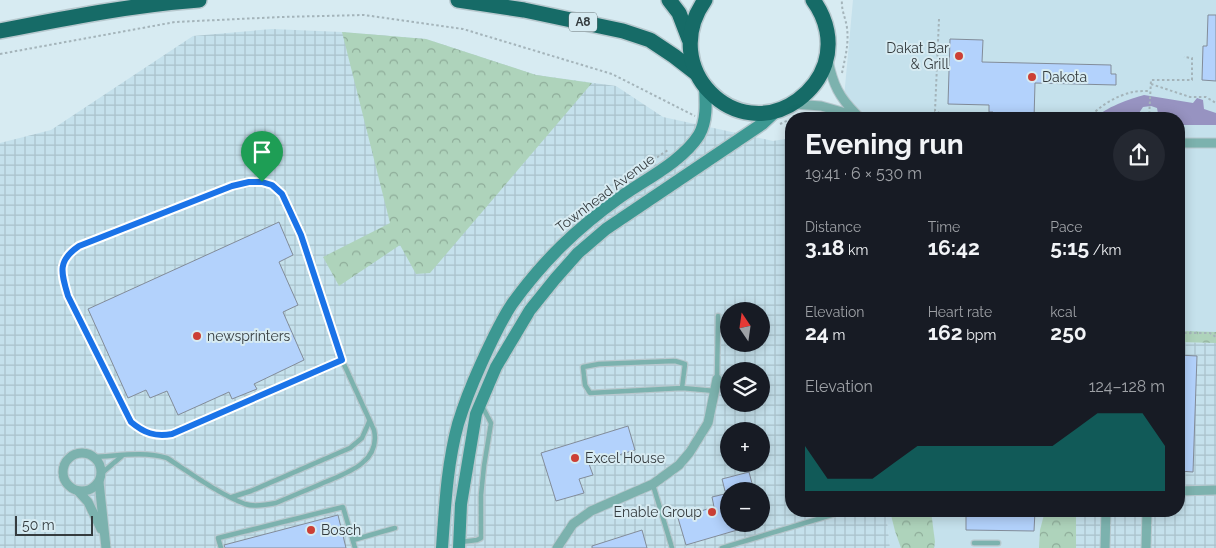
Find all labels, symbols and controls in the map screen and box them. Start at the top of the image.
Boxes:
road number: A8 [569,13,597,32]
place label: Dakat Bar & Grill [886,40,949,72]
marker: Dakat Bar & Grill [953,50,965,62]
place label: Dakota [1042,69,1087,85]
marker: Dakota [1026,71,1038,83]
text: Evening run [805,128,964,161]
button: share [1113,129,1165,181]
pin [241,131,283,182]
icon: arrive [248,138,276,166]
street label: Townhead Avenue [552,151,658,235]
text: 19:41 · 6 × 530 m [805,164,922,183]
text: Distance [805,219,861,235]
text: Time [928,219,960,235]
text: Pace [1050,219,1082,235]
text: 3.18 [805,235,845,260]
text: 16:42 [928,235,980,260]
text: 5:15 [1050,235,1089,260]
text: km [845,242,868,258]
text: /km [1089,242,1121,258]
north arrow [720,302,770,352]
map controls [720,302,770,532]
text: Elevation [805,304,864,320]
text: Heart rate [928,304,992,320]
text: kcal [1050,304,1077,320]
text: 24 [805,320,829,345]
text: 162 [928,320,963,345]
text: 250 [1050,320,1087,345]
text: m [829,327,845,343]
text: bpm [963,327,996,343]
place label: newsprinters [207,328,291,344]
marker: newsprinters [191,330,203,342]
button: layers [720,362,770,412]
text: Elevation [805,377,873,396]
text: 124–128 m [1089,377,1165,396]
button: + [720,422,770,472]
place label: Excel House [585,450,665,466]
marker: Excel House [569,452,581,464]
button: − [720,482,770,532]
place label: Enable Group [614,504,702,520]
marker: Enable Group [706,506,718,518]
scale bar [15,513,92,536]
text: 50 m [22,517,55,533]
place label: Bosch [321,522,361,538]
marker: Bosch [305,524,317,536]

